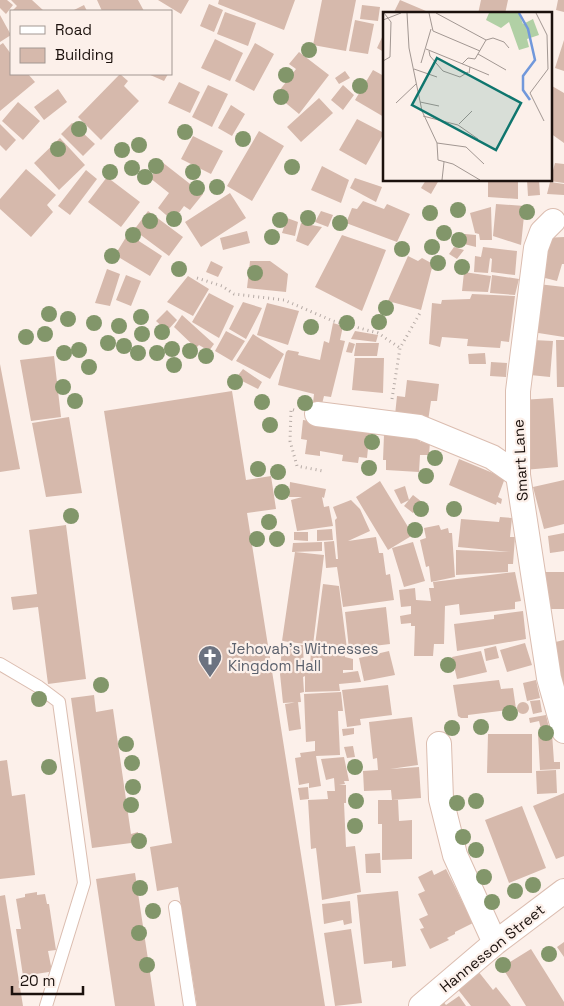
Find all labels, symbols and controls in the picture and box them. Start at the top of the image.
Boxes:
legend [10,10,172,75]
inset map [383,12,552,181]
text: Road [55,20,92,39]
text: Building [55,45,114,64]
street label: Smart Lane [508,418,532,501]
place label: Jehovah’s Witnesses Kingdom Hall [228,639,379,675]
church icon: Jehovah’s Witnesses Kingdom Hall [197,644,223,678]
street label: Hannesson Street [436,900,548,996]
scale bar [12,964,84,996]
text: 20 m [20,971,55,990]

